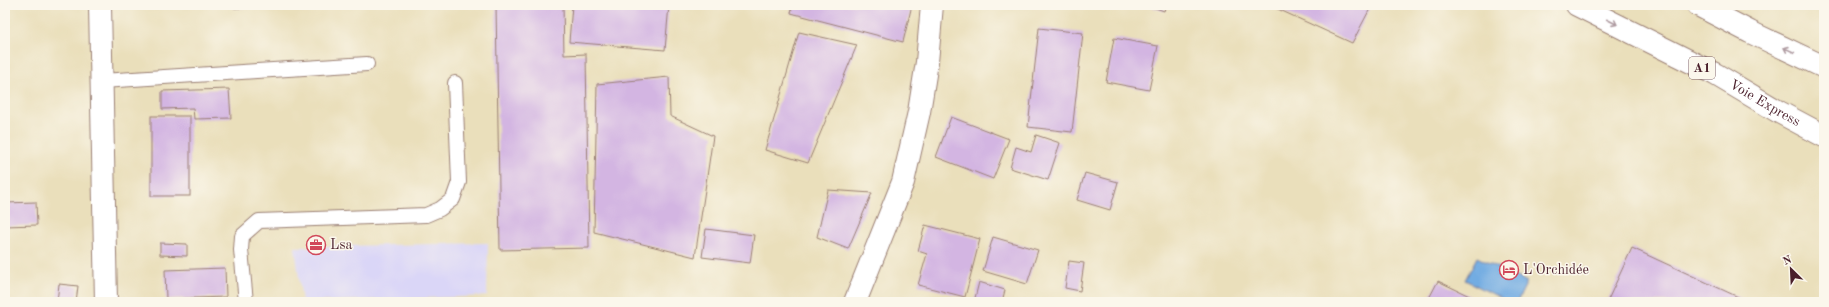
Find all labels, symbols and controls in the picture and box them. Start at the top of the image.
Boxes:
one-way arrow [1606,19,1618,26]
one-way arrow [1783,46,1795,53]
road number: A1 [1689,57,1715,79]
street label: Voie Express [1727,77,1802,129]
office icon: Lsa [305,234,327,256]
place label: Lsa [330,238,352,252]
north arrow [1771,249,1811,289]
text: N [1781,254,1794,268]
hotel icon: L'Orchidée [1498,259,1520,281]
place label: L'Orchidée [1523,263,1589,277]

